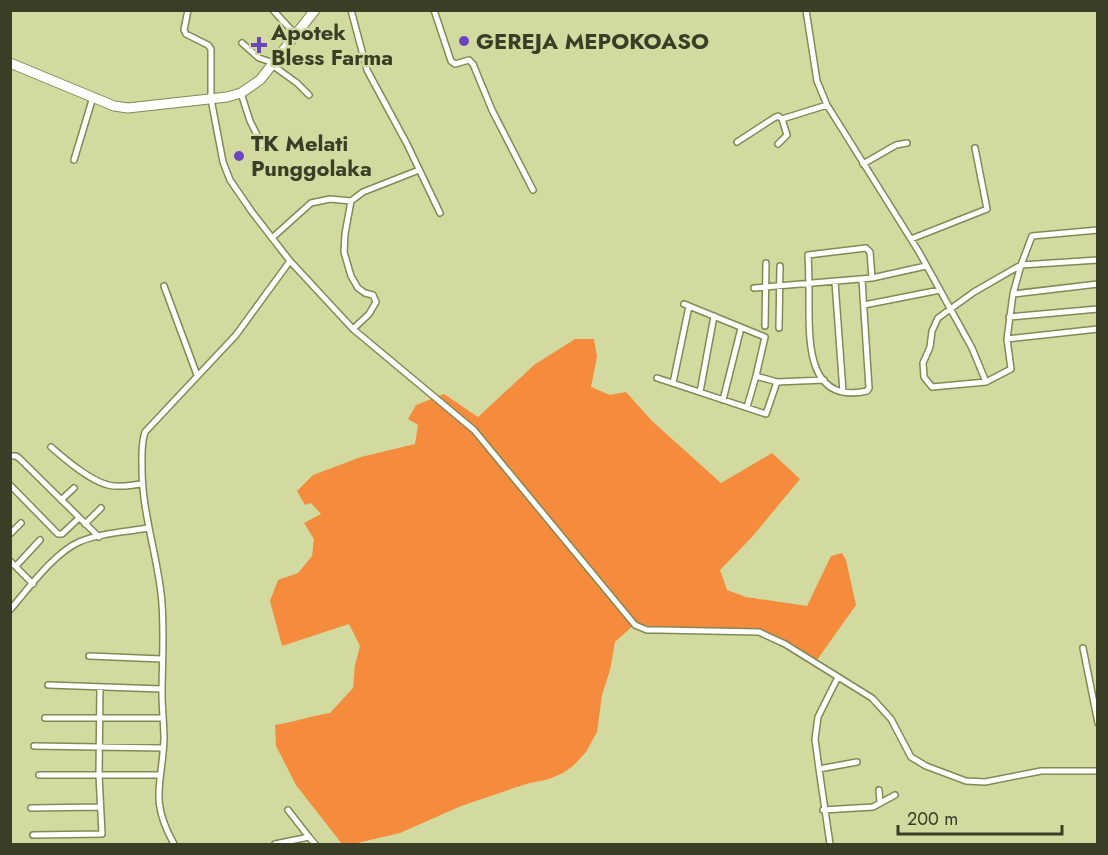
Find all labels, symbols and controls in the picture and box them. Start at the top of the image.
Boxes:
place label: Apotek Bless Farma [270,16,393,73]
place label: GEREJA MEPOKOASO [476,25,709,57]
marker: GEREJA MEPOKOASO [457,34,471,48]
marker: Apotek Bless Farma [252,38,266,52]
place label: TK Melati Punggolaka [251,127,372,184]
marker: TK Melati Punggolaka [232,149,246,163]
scale bar [898,798,1062,836]
text: 200 m [907,806,958,832]

